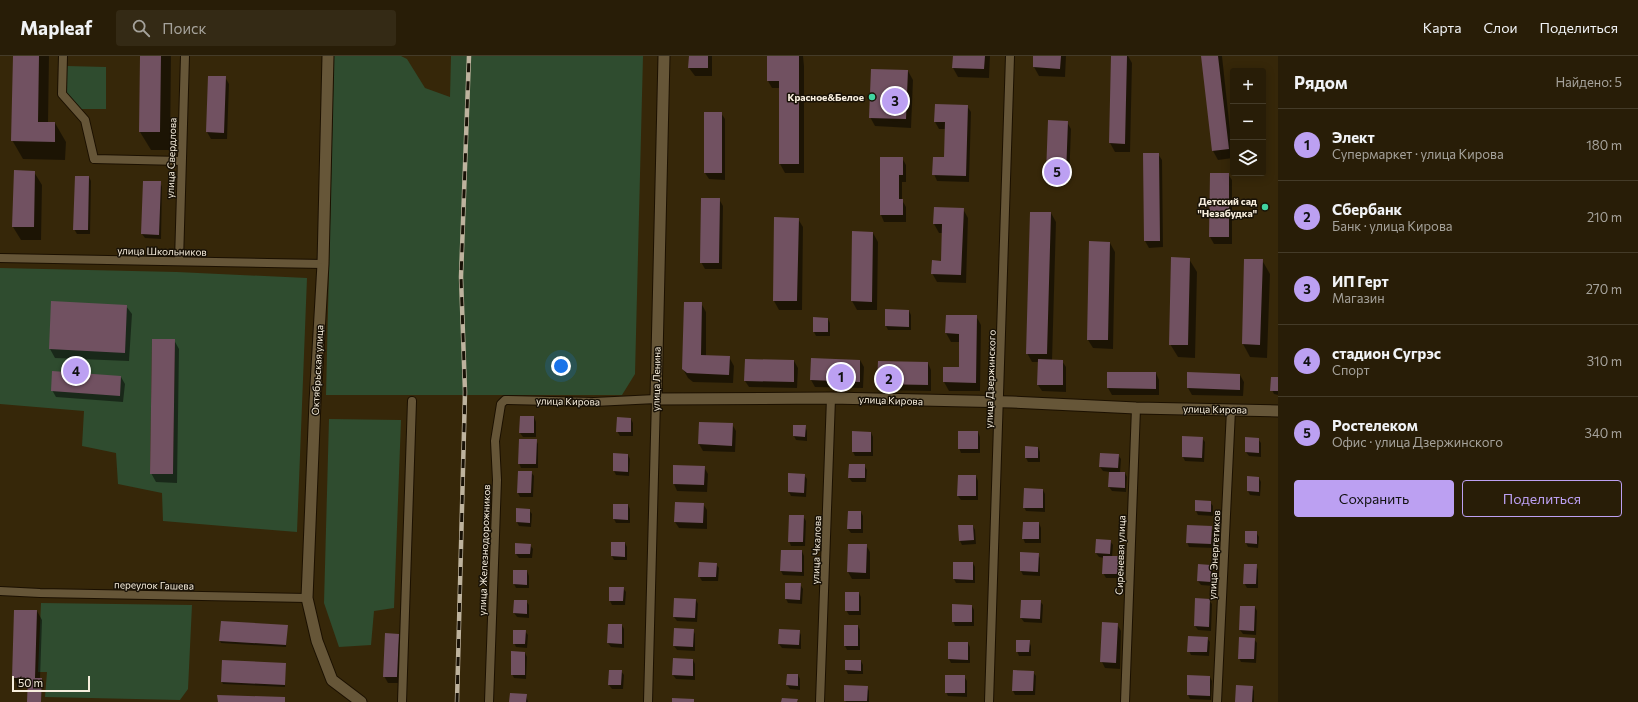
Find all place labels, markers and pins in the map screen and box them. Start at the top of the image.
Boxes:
pin: 3 [882,86,908,116]
place label: Красное&Белое [787,91,864,103]
marker: Красное&Белое [867,92,877,102]
pin: 5 [1044,157,1070,187]
place label: Детский сад "Незабудка" [1197,195,1258,219]
marker: Детский сад "Незабудка" [1260,202,1270,212]
pin: 4 [63,356,89,386]
pin: 1 [828,362,854,392]
pin: 2 [876,364,902,394]

